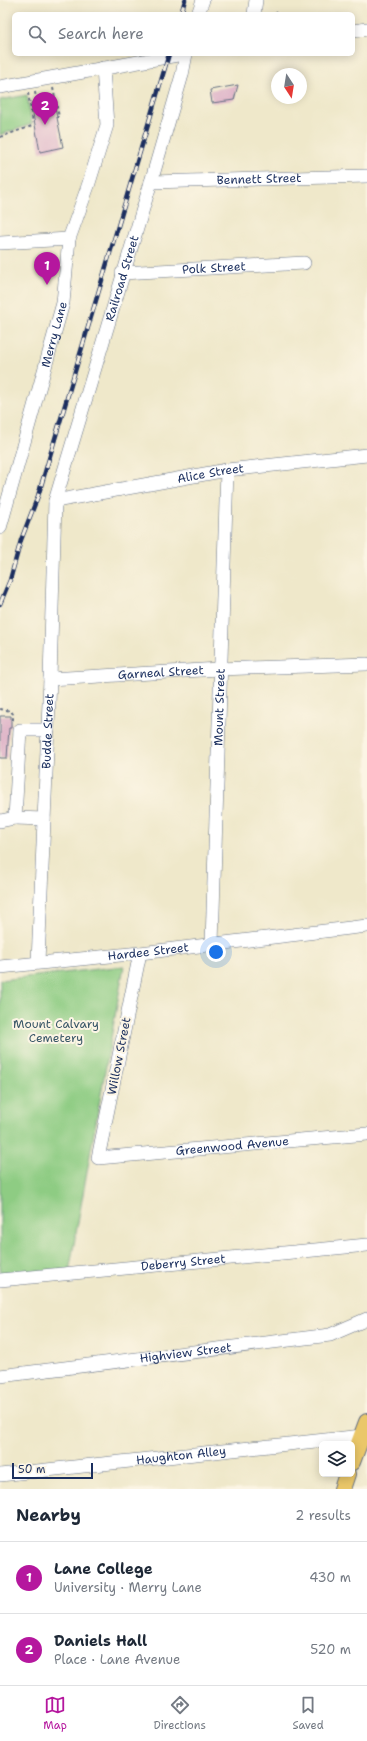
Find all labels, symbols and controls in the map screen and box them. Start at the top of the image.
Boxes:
search box [12,12,355,56]
icon: search [26,23,48,45]
text: Search here [58,24,144,44]
north arrow [271,68,307,104]
pin: 2 [32,92,58,125]
street label: Bennett Street [216,170,302,188]
street label: Railroad Street [102,233,143,323]
pin: 1 [34,252,60,285]
street label: Polk Street [182,258,246,278]
street label: Merry Lane [37,299,71,369]
street label: Alice Street [176,460,245,487]
street label: Garneal Street [117,662,204,683]
street label: Mount Street [210,668,229,746]
street label: Budde Street [38,693,57,769]
street label: Hardee Street [107,939,190,964]
your location [206,942,226,962]
park label: Mount Calvary Cemetery [13,1016,99,1046]
street label: Willow Street [104,1016,134,1096]
street label: Greenwood Avenue [175,1133,290,1159]
street label: Deberry Street [140,1251,226,1275]
street label: Highview Street [139,1339,232,1367]
map controls [319,1441,355,1477]
button: layers [319,1441,355,1477]
street label: Haughton Alley [135,1443,227,1468]
scale bar [12,1461,93,1480]
text: 50 m [18,1462,46,1477]
text: Nearby [16,1504,81,1526]
text: 2 results [295,1507,351,1524]
text: Lane College [54,1559,153,1579]
text: 1 [26,1569,32,1586]
text: 430 m [309,1569,351,1586]
text: University · Merry Lane [54,1579,202,1596]
text: Daniels Hall [54,1631,147,1651]
text: 2 [24,1641,34,1658]
text: 520 m [310,1641,351,1658]
text: Place · Lane Avenue [54,1651,180,1668]
tab: Map [43,1694,67,1733]
tab: Directions [153,1694,206,1733]
tab: Saved [292,1694,324,1733]

